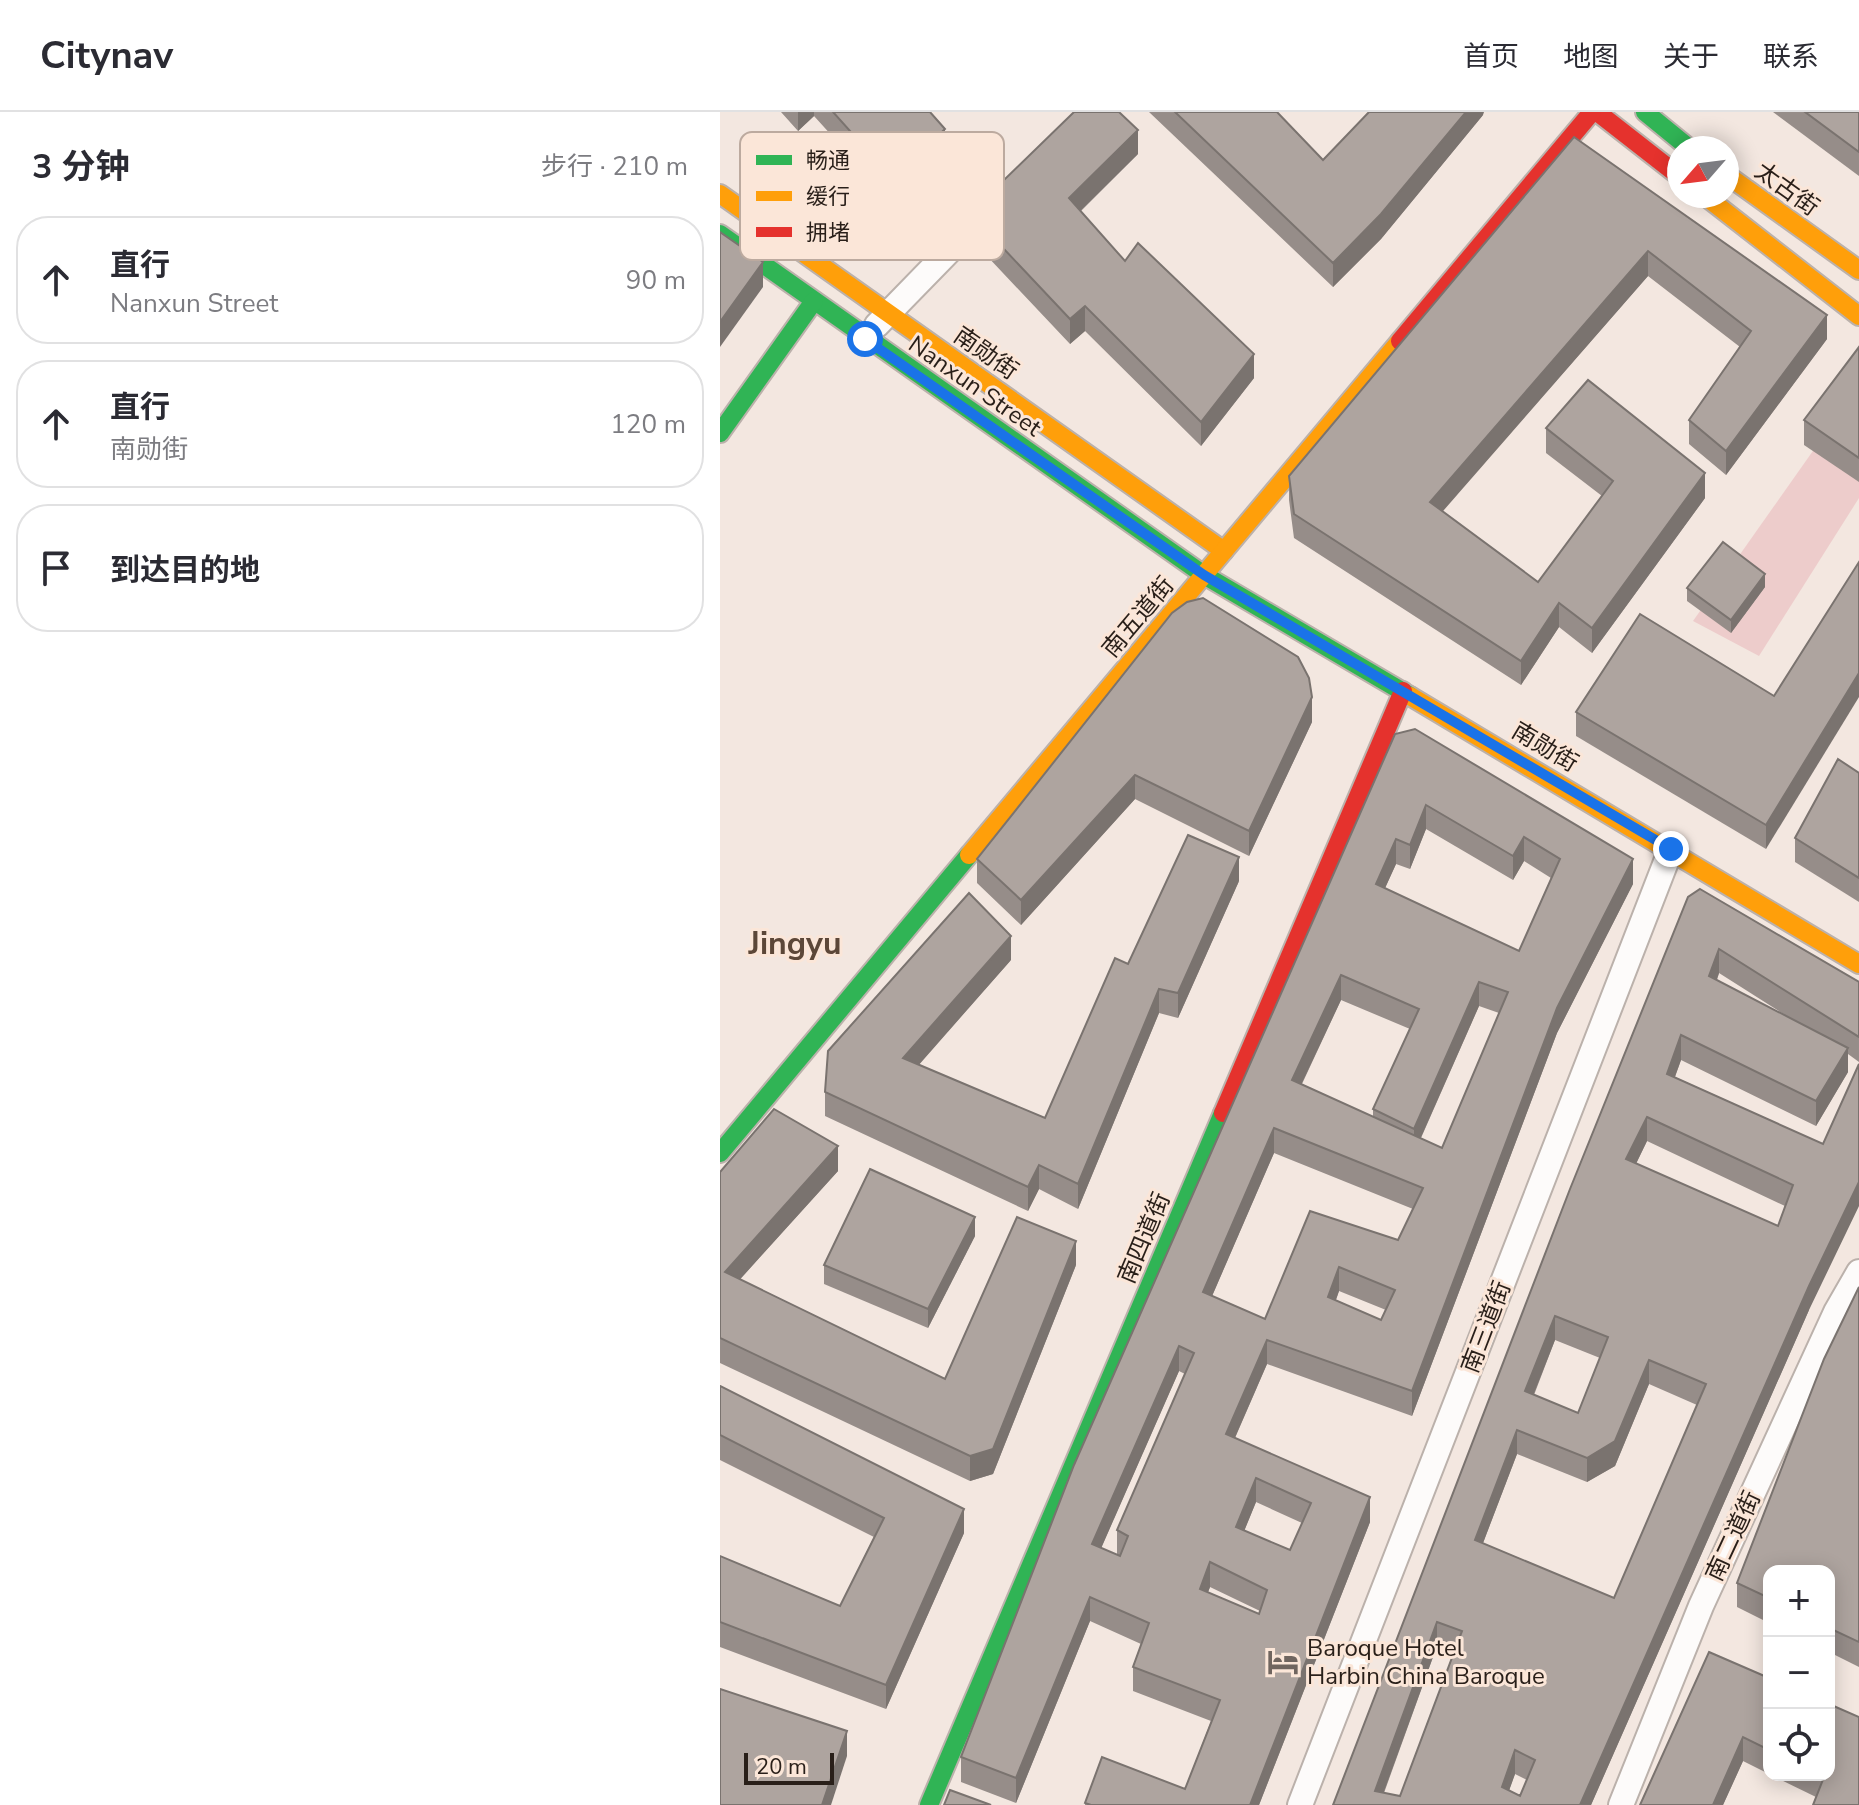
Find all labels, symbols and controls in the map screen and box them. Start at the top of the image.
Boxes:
text: Citynav [40,30,173,81]
text: 首页 [1463,38,1519,76]
text: 地图 [1563,38,1619,76]
text: 关于 [1663,38,1719,76]
text: 联系 [1763,38,1819,76]
legend [740,132,1004,260]
north arrow [1667,136,1739,208]
text: 3 分钟 [32,144,130,190]
text: 畅通 [806,146,850,176]
text: 步行 · 210 m [541,149,688,184]
street label: 太古街 [1748,155,1826,223]
text: 缓行 [806,182,850,212]
text: 拥堵 [806,218,850,248]
text: 直行 [110,245,170,286]
icon: ahead [34,258,78,302]
text: 90 m [626,263,686,298]
text: Nanxun Street [110,286,278,321]
street label: 南勋街 [947,319,1025,387]
route start [847,321,883,357]
street label: Nanxun Street [902,328,1048,444]
text: 直行 [110,387,170,428]
icon: ahead [34,402,78,446]
text: 120 m [610,407,686,442]
text: 南勋街 [110,432,188,467]
icon: arrive [34,546,78,590]
text: 到达目的地 [110,550,260,591]
street label: 南五道街 [1095,570,1181,664]
street label: 南勋街 [1506,715,1584,779]
route end [1653,831,1689,867]
district label: Jingyu [748,922,841,965]
street label: 南四道街 [1111,1188,1177,1288]
street label: 南三道街 [1454,1276,1518,1378]
street label: 南二道街 [1698,1486,1768,1586]
map controls [1763,1565,1835,1781]
button: + [1763,1565,1835,1637]
place label: Baroque Hotel Harbin China Baroque [1307,1632,1545,1692]
button: − [1763,1637,1835,1709]
hotel icon: Baroque Hotel Harbin China Baroque [1266,1645,1300,1679]
button: locate [1763,1709,1835,1781]
scale bar [744,1749,834,1785]
text: 20 m [756,1752,807,1782]

